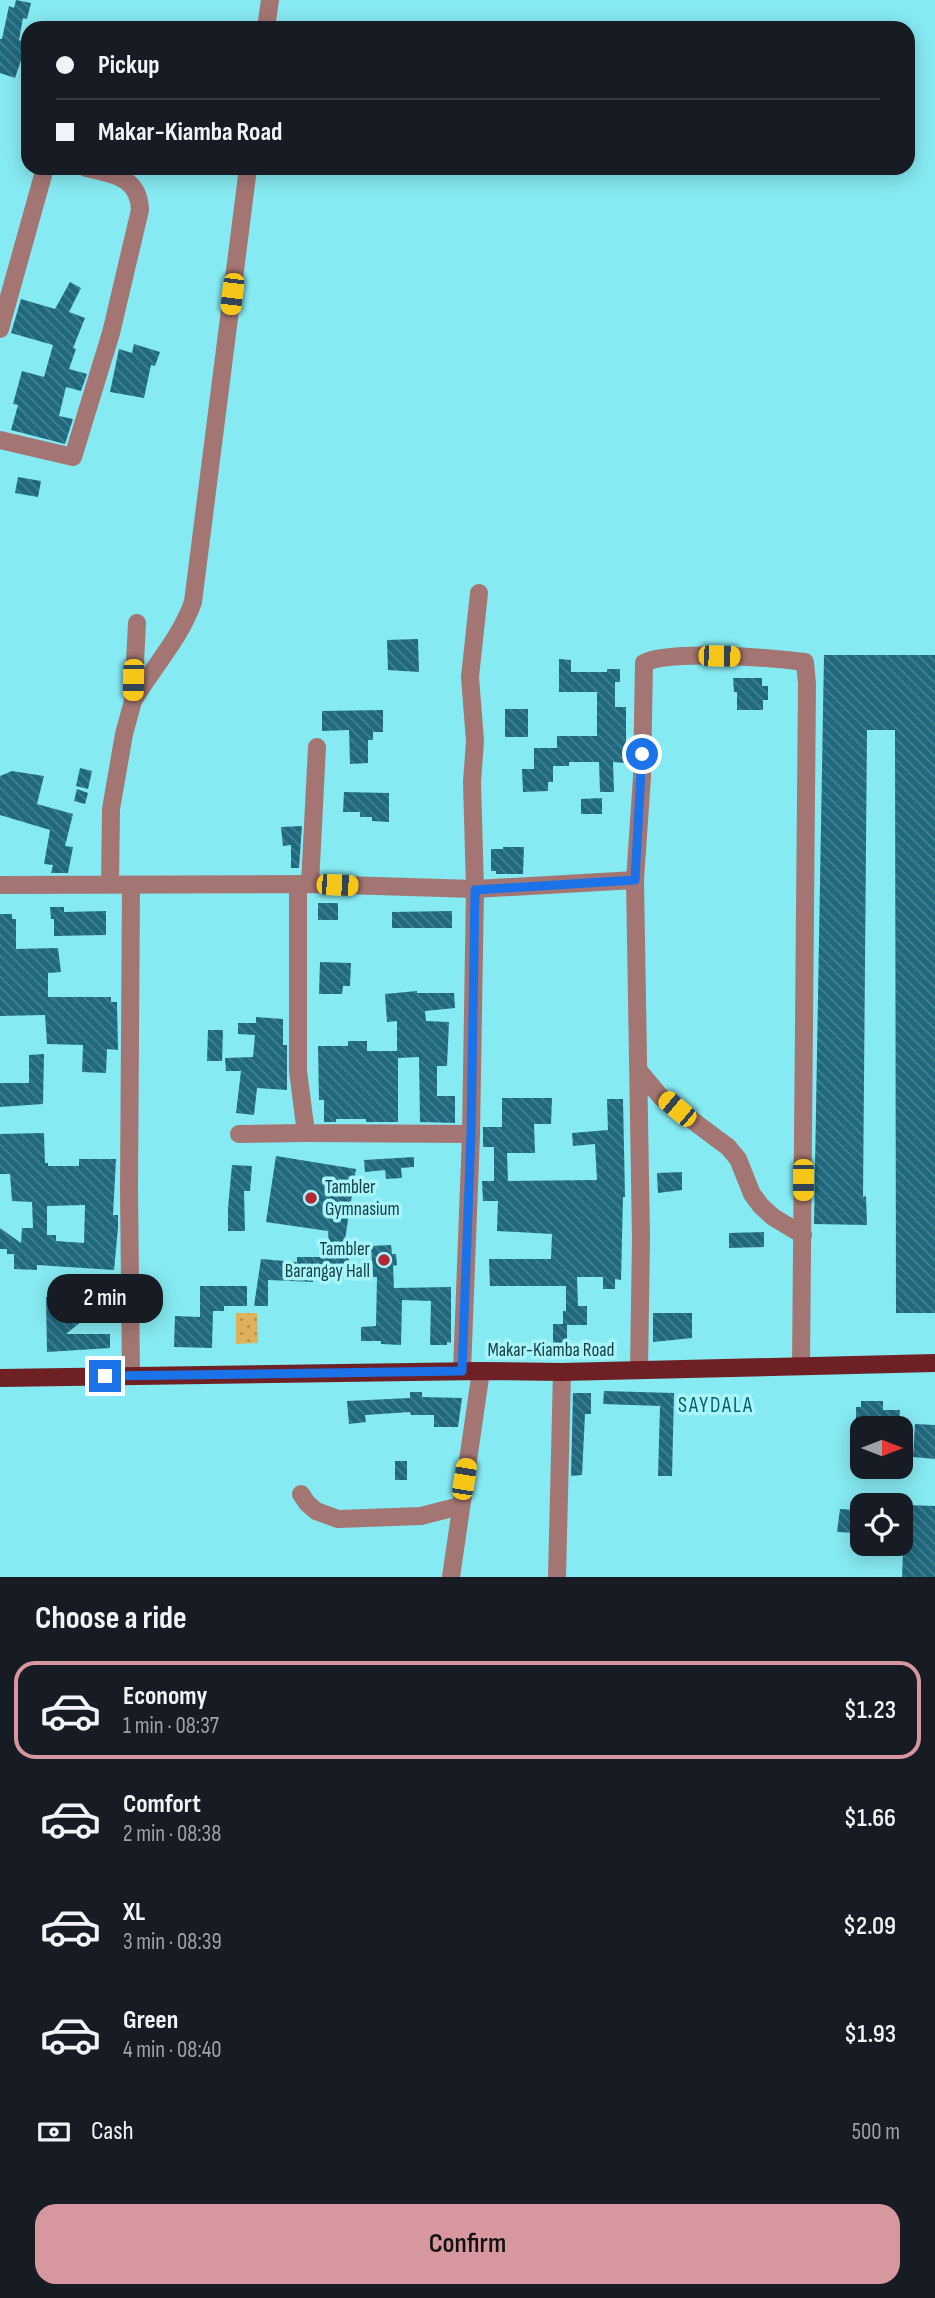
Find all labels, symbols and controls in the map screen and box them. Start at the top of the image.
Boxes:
text: Pickup [98,50,160,81]
text: Makar-Kiamba Road [98,117,282,148]
car [220,272,245,316]
car [698,645,741,667]
car [123,659,144,701]
route start [626,738,658,770]
car [316,874,359,896]
car [655,1087,700,1131]
car [793,1159,814,1201]
place label: Tambler Gymnasium [325,1176,400,1221]
marker: Tambler Gymnasium [303,1190,319,1206]
place label: Tambler Barangay Hall [285,1238,371,1283]
marker: Tambler Barangay Hall [376,1252,392,1268]
callout: 2 min [47,1274,163,1324]
text: 2 min [83,1284,127,1312]
street label: Makar-Kiamba Road [487,1339,615,1362]
route end [89,1360,121,1392]
district label: SAYDALA [678,1393,754,1418]
north arrow [850,1416,914,1479]
map controls [850,1416,913,1556]
car [451,1457,478,1501]
button: locate [850,1493,913,1556]
text: Choose a ride [35,1599,187,1638]
icon: car [39,1679,102,1742]
text: Economy [123,1681,207,1712]
text: $1.23 [844,1695,896,1726]
text: 1 min · 08:37 [123,1712,219,1740]
icon: car [39,1787,102,1850]
text: Comfort [123,1789,201,1820]
text: $1.66 [844,1803,896,1834]
text: 2 min · 08:38 [123,1820,221,1848]
icon: car [39,1895,102,1958]
text: XL [123,1897,145,1928]
text: $2.09 [843,1911,896,1942]
text: 3 min · 08:39 [123,1928,222,1956]
icon: car [39,2003,102,2066]
text: Green [123,2005,178,2036]
text: $1.93 [844,2019,896,2050]
text: 4 min · 08:40 [123,2036,222,2064]
icon: cash [35,2113,73,2151]
text: Cash [91,2116,134,2147]
text: 500 m [852,2118,900,2146]
button: Confirm [35,2204,900,2284]

